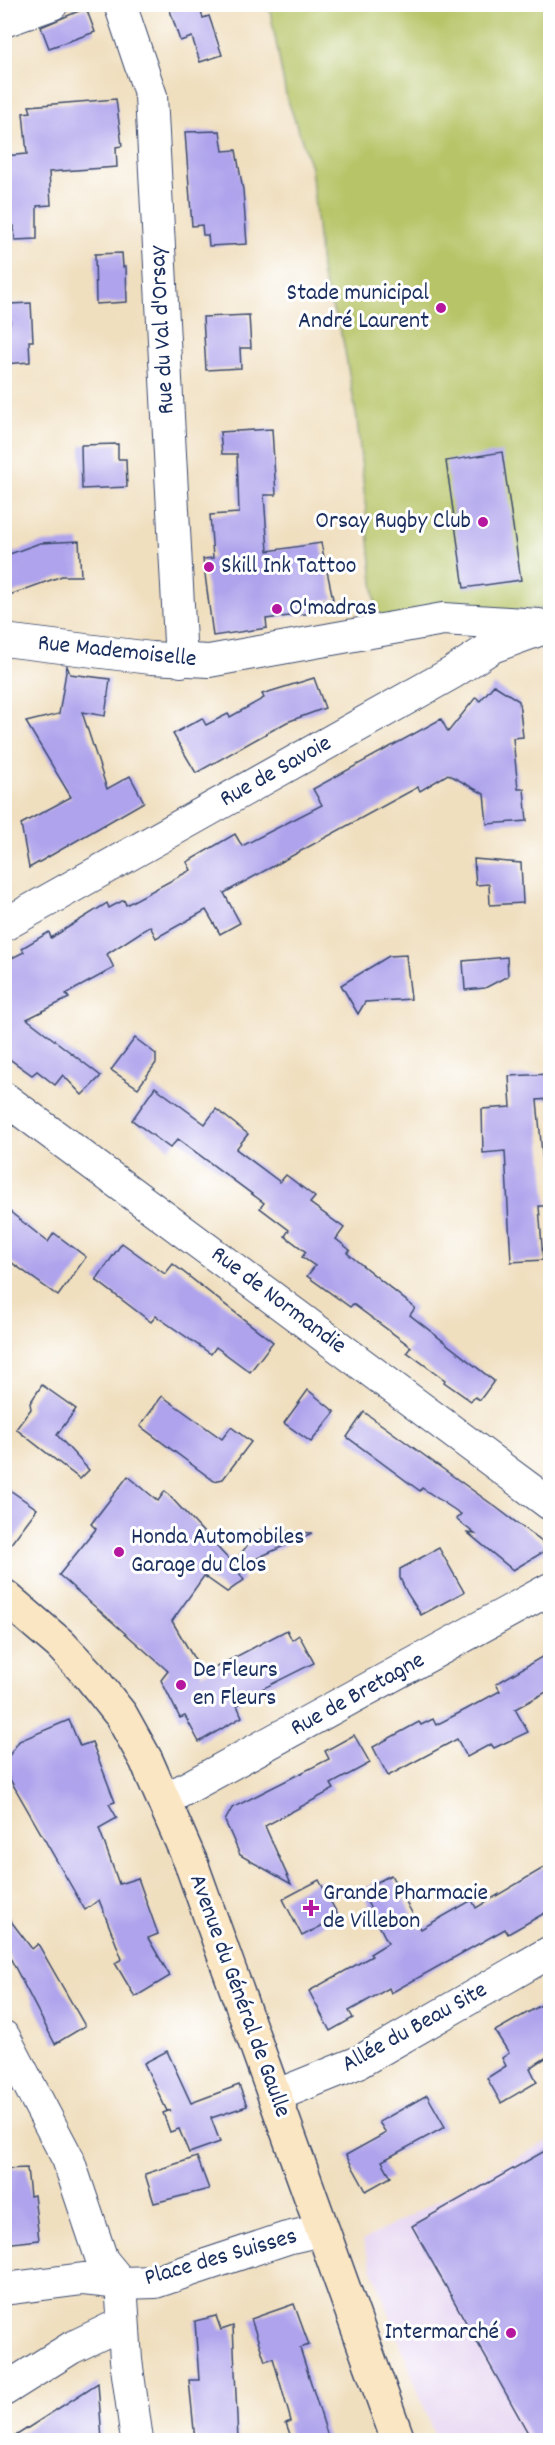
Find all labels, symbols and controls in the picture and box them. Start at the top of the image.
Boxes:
street label: Rue du Val d'Orsay [142,243,184,415]
place label: Stade municipal André Laurent [287,277,429,339]
marker: Stade municipal André Laurent [434,301,448,315]
place label: Orsay Rugby Club [315,505,471,539]
marker: Orsay Rugby Club [476,515,490,529]
place label: Skill Ink Tattoo [221,550,357,584]
marker: Skill Ink Tattoo [202,560,216,574]
place label: O'madras [289,592,377,626]
marker: O'madras [270,602,284,616]
street label: Rue Mademoiselle [36,627,198,677]
street label: Rue de Savoie [214,727,338,817]
street label: Rue de Normandie [203,1239,353,1363]
place label: Honda Automobiles Garage du Clos [131,1521,304,1583]
marker: Honda Automobiles Garage du Clos [112,1545,126,1559]
street label: Rue de Bretagne [285,1644,431,1746]
place label: De Fleurs en Fleurs [193,1654,278,1716]
marker: De Fleurs en Fleurs [174,1678,188,1692]
street label: Avenue du Général de Gaulle [179,1870,299,2122]
place label: Grande Pharmacie de Villebon [323,1877,488,1939]
marker: Grande Pharmacie de Villebon [304,1901,318,1915]
street label: Allée du Beau Site [336,1974,494,2082]
street label: Place des Suisses [141,2220,301,2296]
place label: Intermarché [385,2316,499,2350]
marker: Intermarché [504,2326,518,2340]

